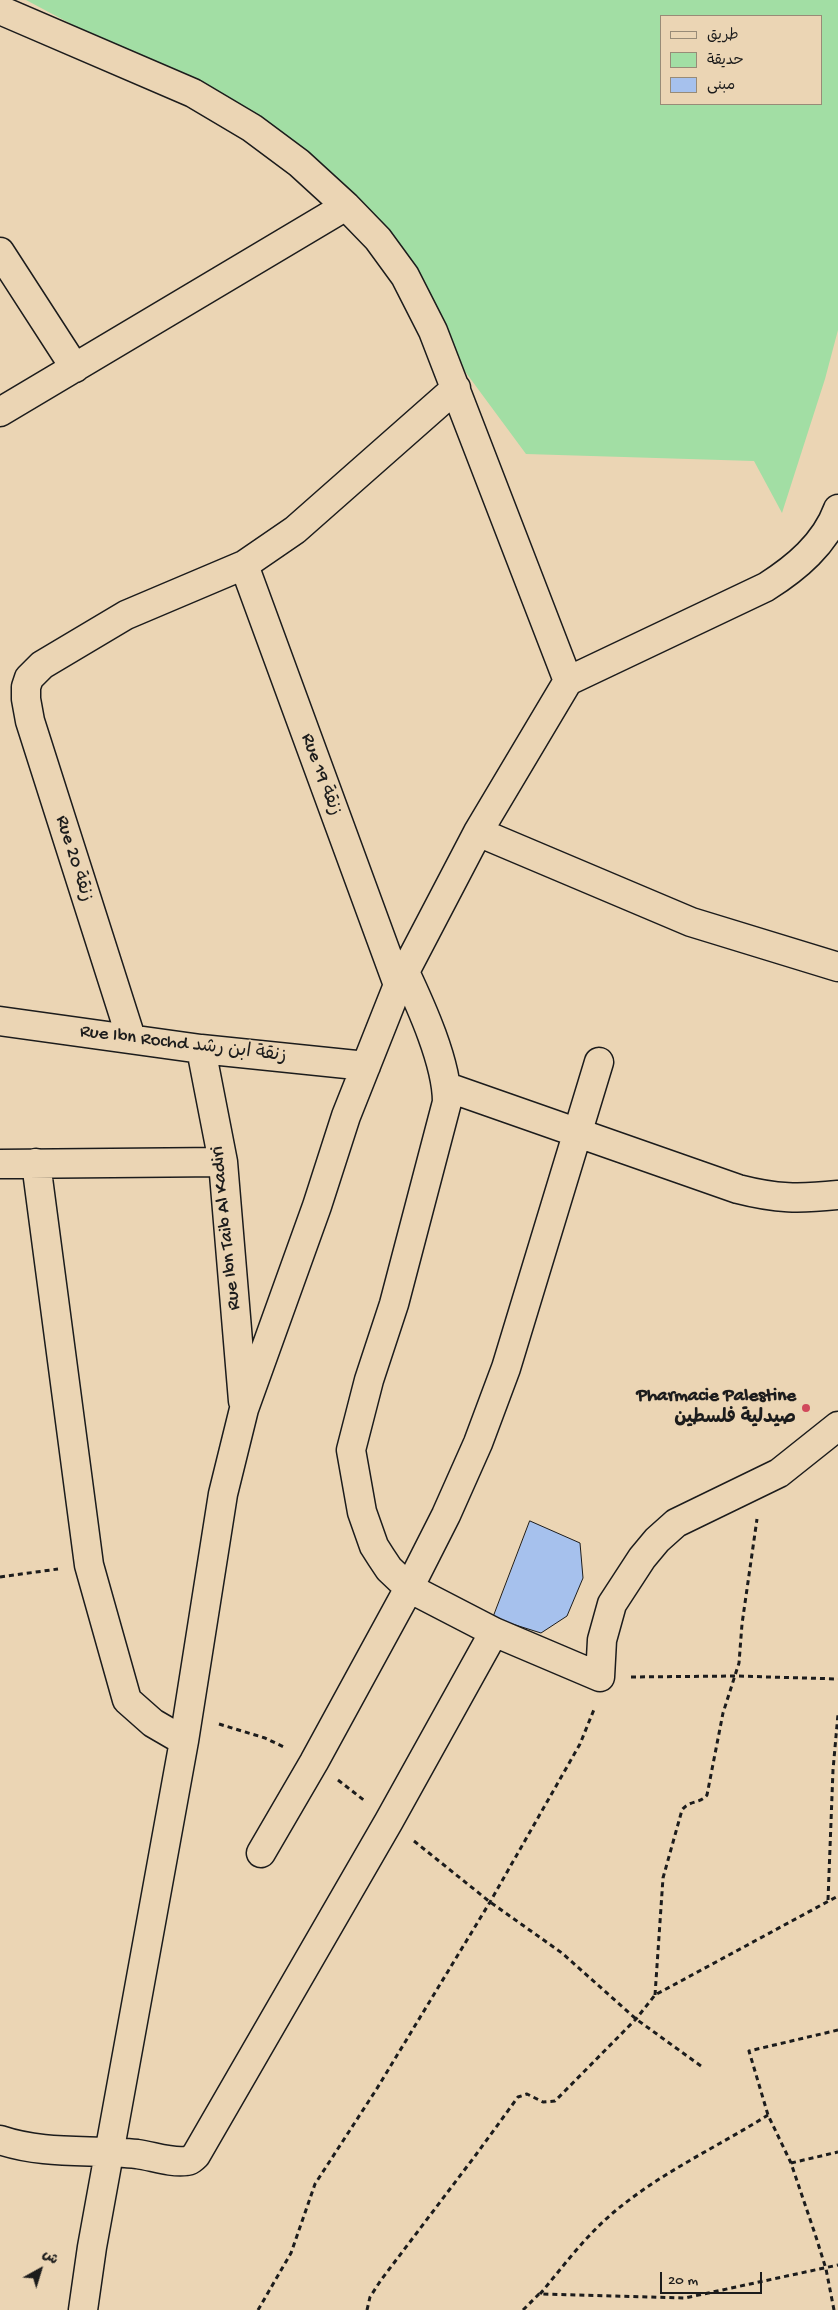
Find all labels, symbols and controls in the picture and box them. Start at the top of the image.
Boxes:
legend [660,15,823,105]
text: طريق [707,27,739,45]
text: حديقة [707,52,744,70]
text: مبنى [707,77,735,95]
street label: Rue 19 زنقة [295,731,345,819]
street label: Rue 20 زنقة [49,813,97,905]
street label: Rue Ibn Rochd زنقة ابن رشد [78,1021,288,1069]
street label: Rue Ibn Taib Al Kadiri [207,1145,247,1311]
place label: Pharmacie Palestine صيدلية فلسطين [636,1386,796,1430]
marker: Pharmacie Palestine صيدلية فلسطين [800,1402,812,1414]
north arrow [15,2245,65,2295]
text: ش [38,2247,61,2269]
scale bar [663,2262,766,2294]
text: 20 m [668,2272,698,2290]

